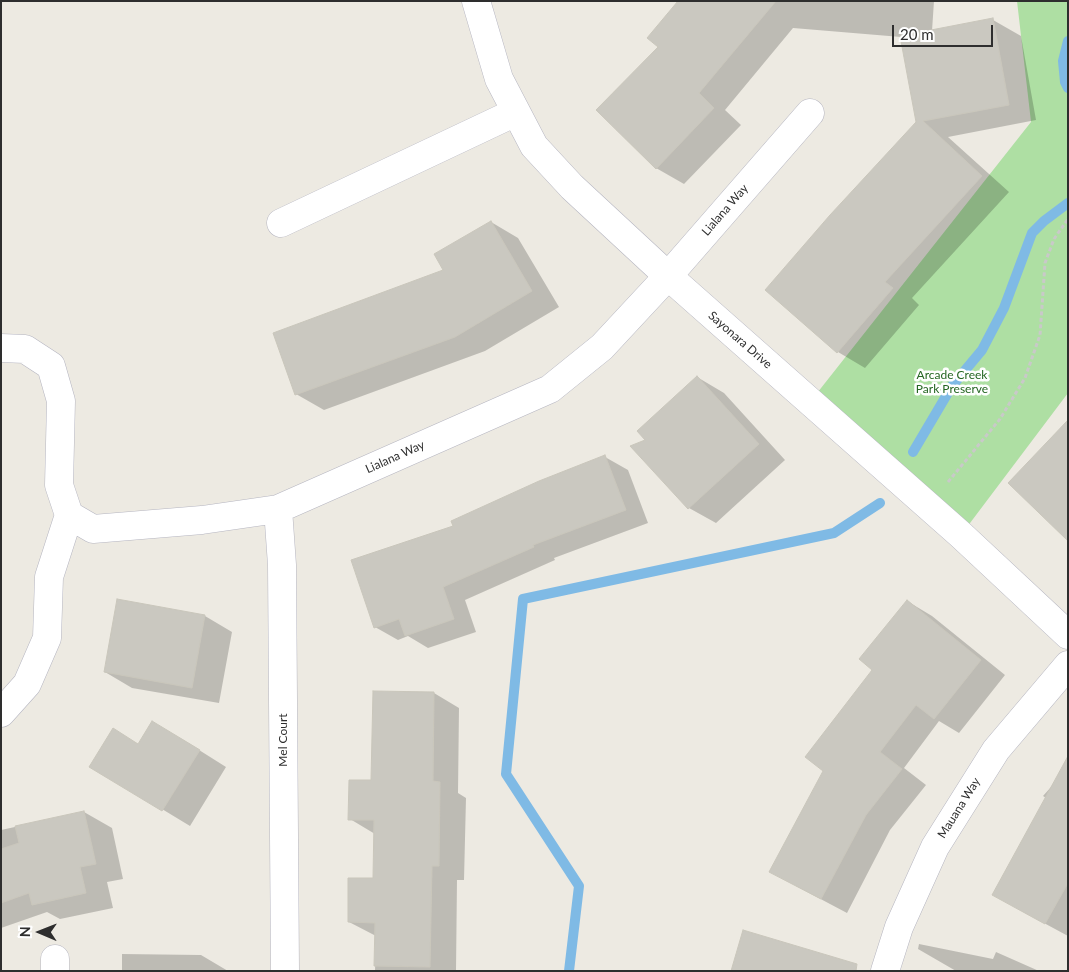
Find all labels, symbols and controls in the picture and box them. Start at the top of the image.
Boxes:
scale bar [894,15,995,47]
text: 20 m [900,25,934,43]
street label: Lialana Way [699,181,751,239]
street label: Sayonara Drive [705,308,775,372]
park label: Arcade Creek Park Preserve [916,368,988,396]
street label: Lialana Way [363,438,427,476]
street label: Mel Court [276,713,290,767]
street label: Mauana Way [935,775,983,841]
north arrow [15,907,65,957]
text: N [16,926,33,937]

